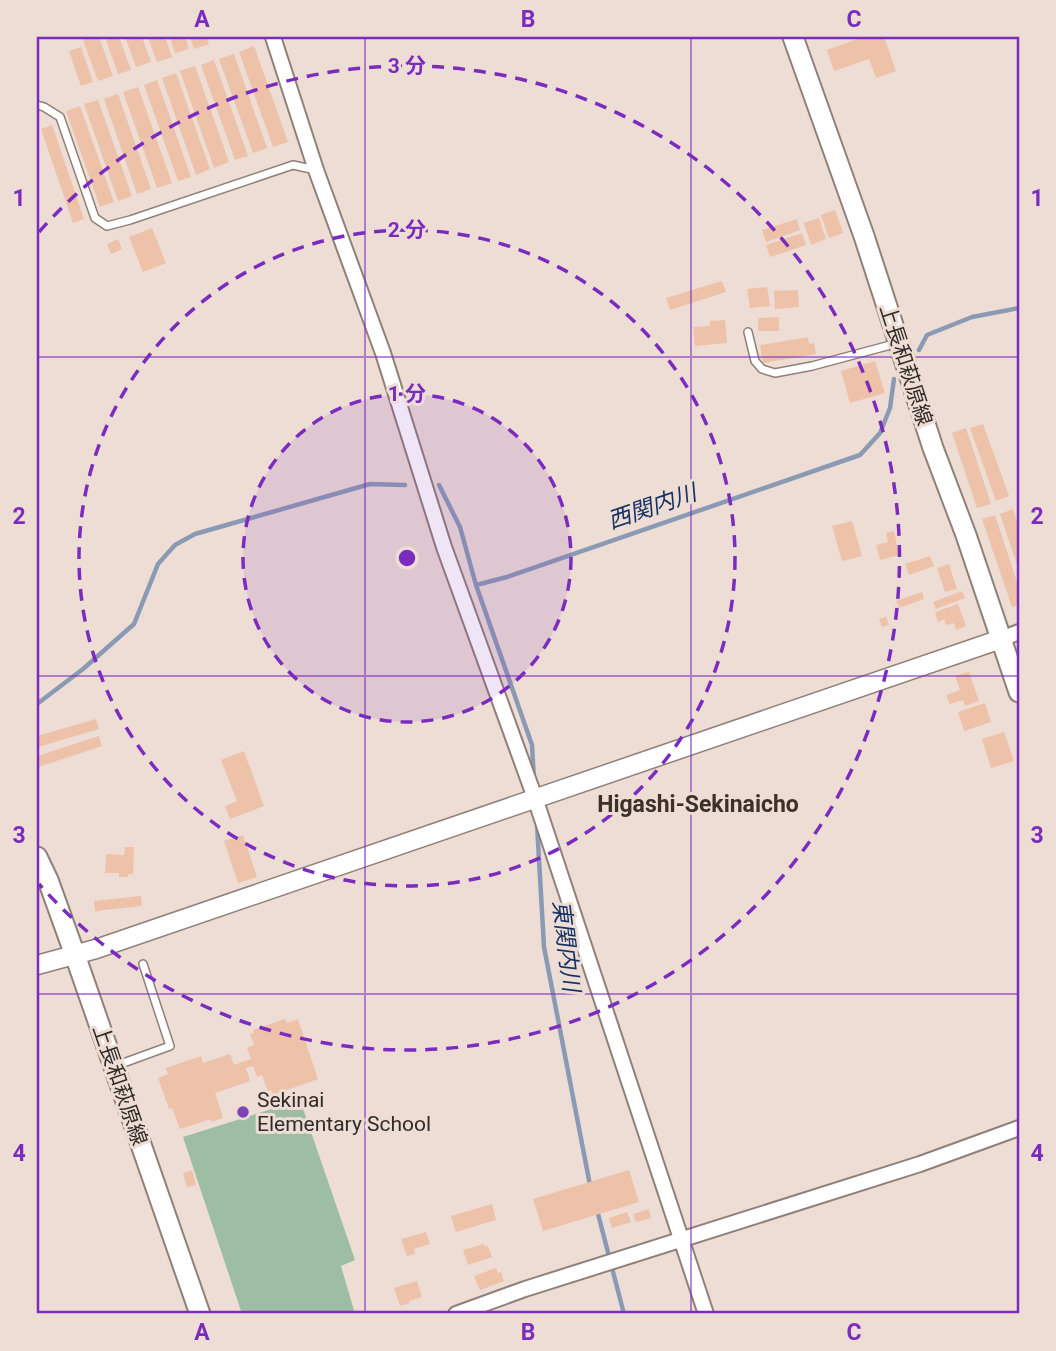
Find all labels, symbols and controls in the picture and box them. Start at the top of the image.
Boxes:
text: A [194,6,210,33]
text: B [521,6,535,33]
text: C [846,6,862,33]
text: 3 分 [388,54,426,78]
text: 1 [12,185,26,212]
text: 1 [1030,185,1044,212]
text: 2 分 [388,218,426,242]
street label: 上長和萩原線 [875,301,937,429]
text: 1 分 [388,382,426,406]
water label: 西関内川 [604,478,703,535]
text: 2 [12,503,26,530]
text: 2 [1030,503,1044,530]
centre of rings [395,546,419,570]
district label: Higashi-Sekinaicho [597,791,799,818]
text: 3 [12,822,26,849]
text: 3 [1030,822,1044,849]
water label: 東関内川 [547,899,585,996]
street label: 上長和萩原線 [88,1022,152,1148]
place label: Sekinai Elementary School [257,1088,431,1136]
marker: Sekinai Elementary School [235,1104,251,1120]
text: 4 [12,1140,26,1167]
text: 4 [1030,1140,1044,1167]
text: A [194,1319,210,1346]
text: B [521,1319,535,1346]
text: C [846,1319,862,1346]

